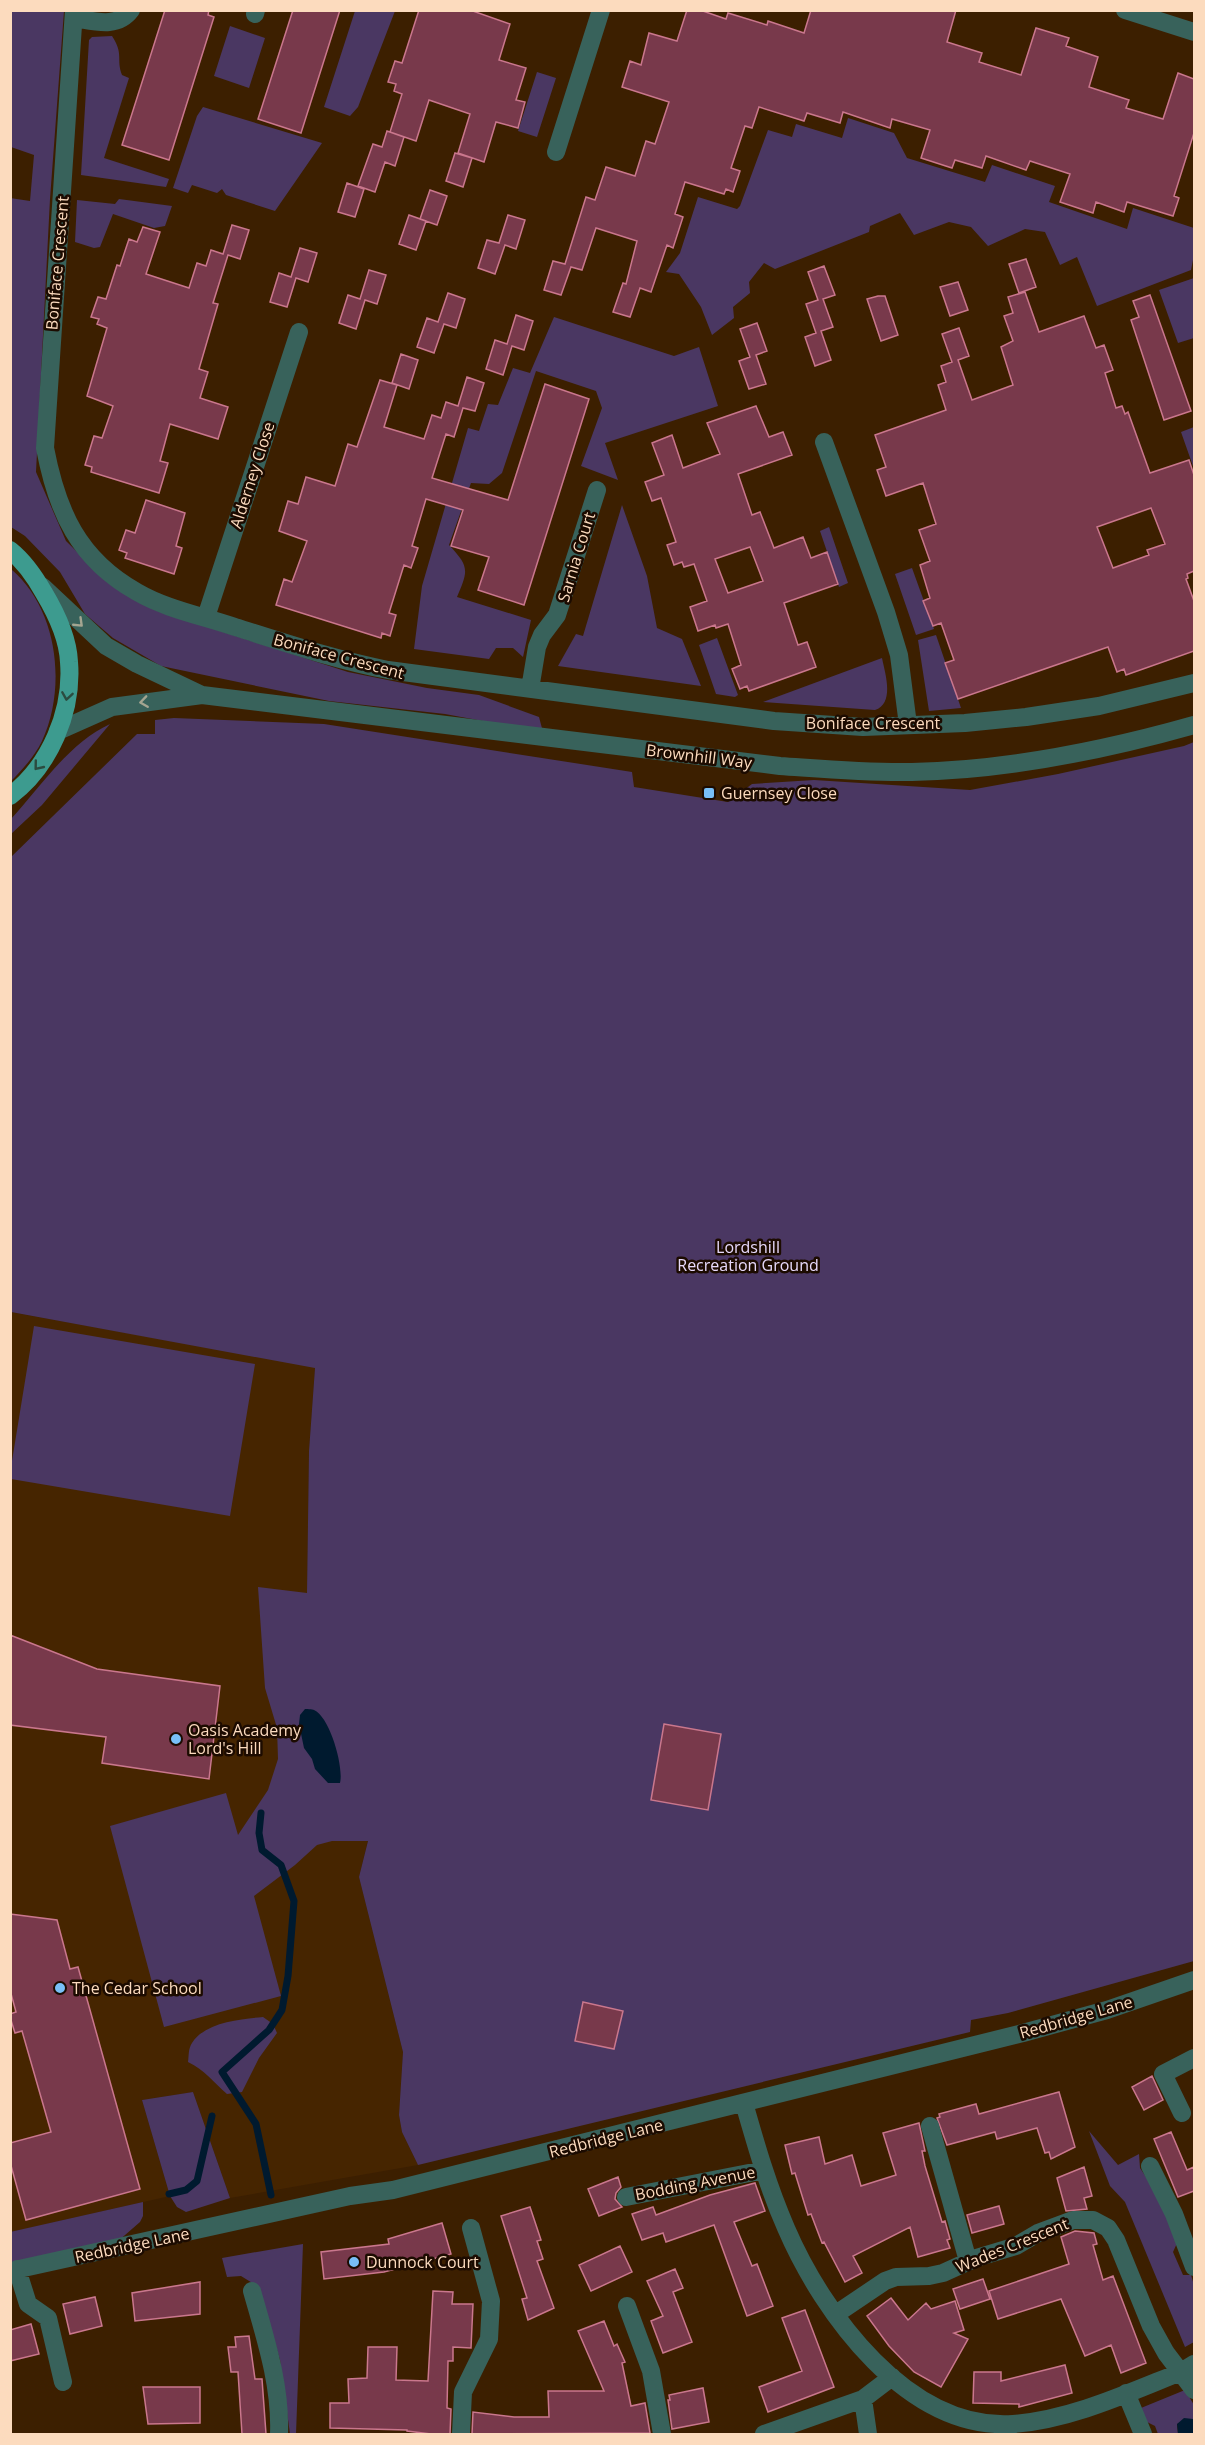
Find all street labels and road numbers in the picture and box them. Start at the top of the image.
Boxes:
street label: Boniface Crescent [40,195,74,331]
street label: Alderney Close [224,419,280,531]
street label: Sarnia Court [552,509,600,605]
street label: Boniface Crescent [271,628,407,684]
street label: Boniface Crescent [806,712,940,734]
street label: Brownhill Way [645,739,754,774]
street label: Redbridge Lane [1017,1990,1135,2044]
street label: Redbridge Lane [547,2113,665,2163]
street label: Bodding Avenue [633,2161,757,2205]
street label: Wades Crescent [952,2212,1072,2278]
street label: Redbridge Lane [73,2222,191,2268]

